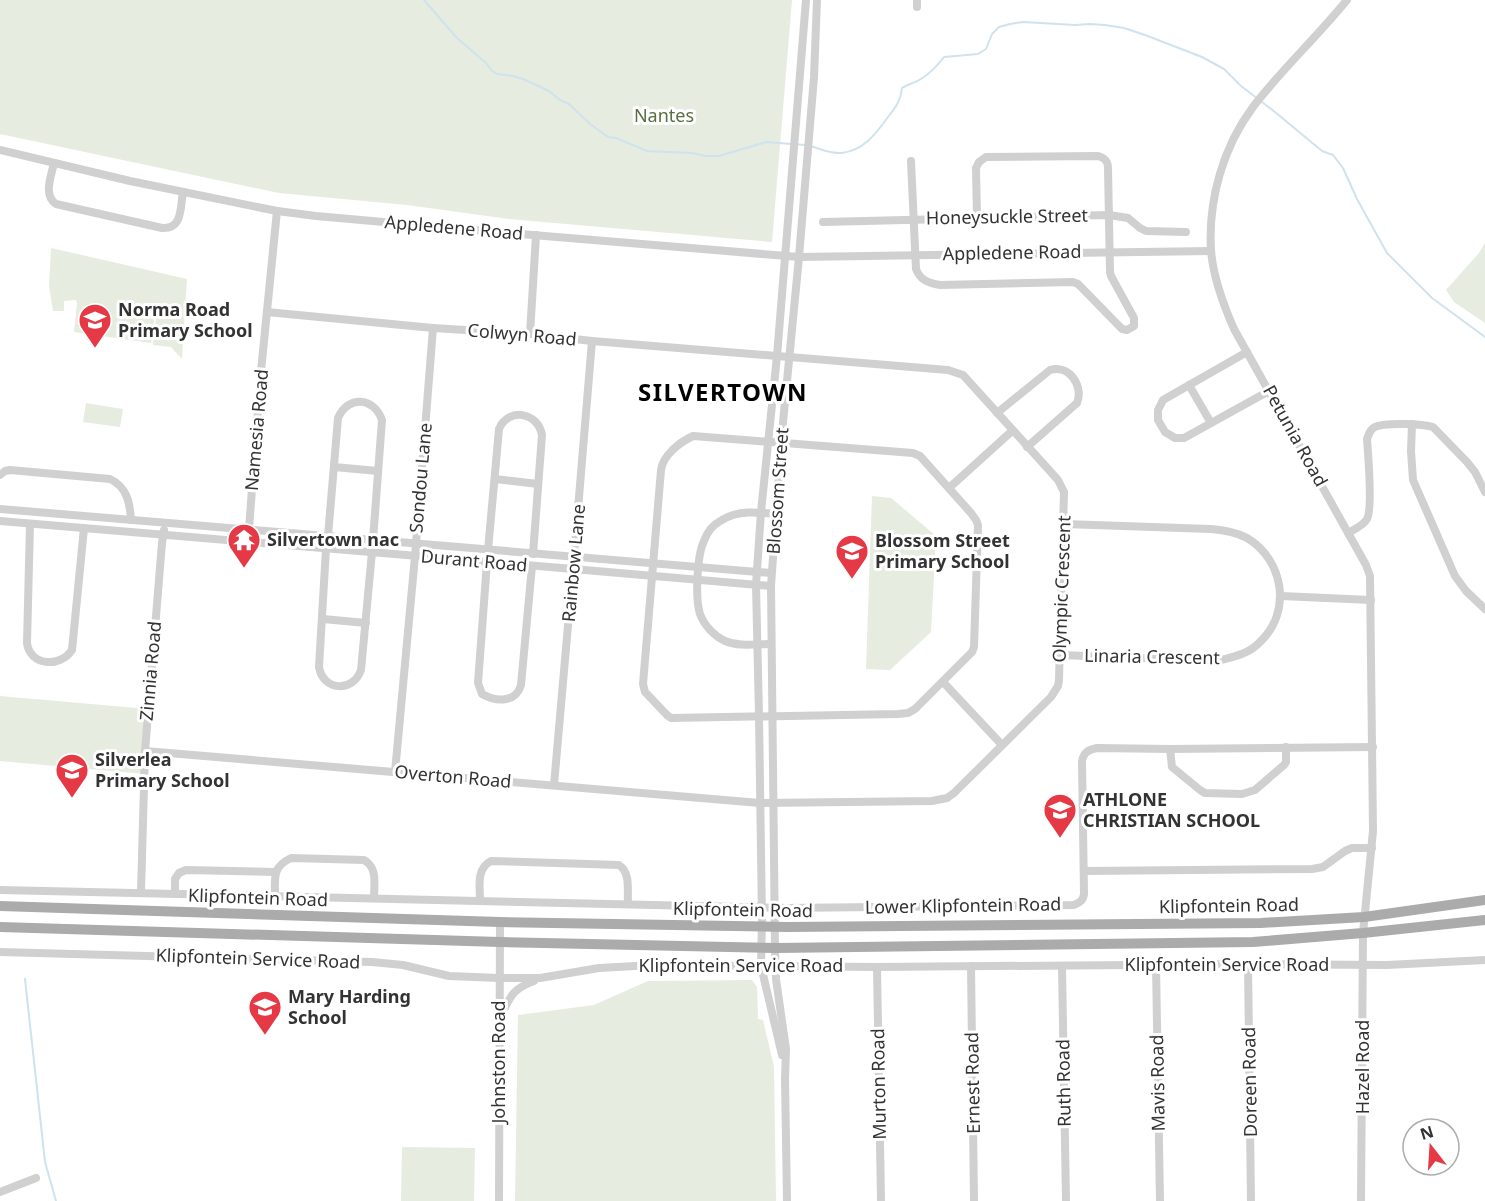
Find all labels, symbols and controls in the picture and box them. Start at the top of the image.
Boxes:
park label: Nantes [634,103,694,127]
street label: Honeysuckle Street [926,203,1089,229]
street label: Appledene Road [384,209,524,245]
street label: Appledene Road [942,239,1082,265]
place label: Norma Road Primary School [118,297,253,342]
school or university icon: Norma Road Primary School [77,302,113,349]
street label: Colwyn Road [467,317,578,351]
street label: Namesia Road [239,368,273,492]
district label: SILVERTOWN [638,375,808,408]
street label: Petunia Road [1258,381,1334,491]
street label: Sondou Lane [403,422,437,534]
street label: Blossom Street [761,426,793,555]
street label: Rainbow Lane [556,503,590,623]
street label: Olympic Crescent [1046,514,1076,663]
temple icon: Silvertown nac [226,522,262,569]
place label: Silvertown nac [267,527,399,551]
place label: Blossom Street Primary School [875,528,1010,573]
school or university icon: Blossom Street Primary School [834,533,870,580]
street label: Durant Road [420,543,528,577]
street label: Zinnia Road [134,620,166,722]
street label: Linaria Crescent [1084,643,1221,669]
place label: Silverlea Primary School [95,747,230,792]
school or university icon: Silverlea Primary School [54,752,90,799]
street label: Overton Road [394,759,513,793]
place label: ATHLONE CHRISTIAN SCHOOL [1083,787,1260,832]
school or university icon: ATHLONE CHRISTIAN SCHOOL [1042,792,1078,839]
street label: Klipfontein Road [188,883,328,911]
street label: Lower Klipfontein Road [865,891,1061,919]
street label: Klipfontein Road [1159,892,1299,918]
street label: Klipfontein Road [673,896,813,922]
street label: Klipfontein Service Road [155,942,361,974]
street label: Klipfontein Service Road [1125,952,1329,976]
street label: Klipfontein Service Road [639,953,843,977]
place label: Mary Harding School [288,984,411,1029]
school or university icon: Mary Harding School [247,989,283,1036]
street label: Johnston Road [486,1000,510,1126]
street label: Hazel Road [1350,1020,1374,1114]
street label: Doreen Road [1236,1027,1262,1137]
street label: Murton Road [865,1028,891,1140]
street label: Ernest Road [959,1032,985,1134]
street label: Mavis Road [1144,1034,1170,1132]
street label: Ruth Road [1050,1039,1076,1127]
north arrow [1401,1117,1461,1177]
text: N [1417,1120,1436,1145]

